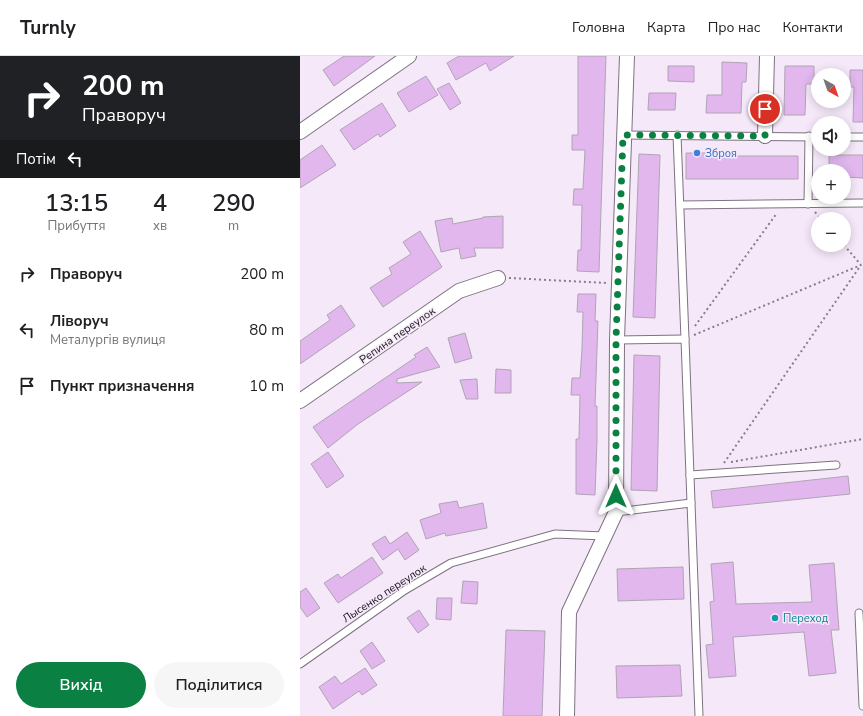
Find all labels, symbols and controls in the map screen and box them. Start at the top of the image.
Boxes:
text: Turnly [20,15,76,41]
text: Головна [572,18,625,37]
text: Карта [647,18,686,37]
text: Про нас [708,18,760,37]
text: Контакти [782,18,843,37]
text: 200 m [82,67,165,105]
north arrow [811,68,851,108]
map controls [811,68,851,252]
icon: right [16,72,68,124]
pin [748,92,782,126]
icon: arrive [754,98,776,120]
text: Праворуч [82,103,166,127]
button: sound [811,116,851,156]
place label: Зброя [705,146,737,161]
icon: left [64,148,86,170]
marker: Зброя [692,148,702,158]
text: Потім [16,149,56,169]
button: + [811,164,851,204]
text: 13:15 [45,187,108,219]
text: 4 [153,187,167,219]
text: 290 [212,187,255,219]
button: − [811,212,851,252]
text: Прибуття [47,217,105,235]
text: хв [153,217,167,235]
text: m [228,217,239,235]
icon: right [16,263,38,285]
text: Праворуч [50,264,122,284]
text: 200 m [240,264,284,284]
street label: Репина переулок [356,304,438,367]
text: Ліворуч [50,311,109,331]
icon: left [16,319,38,341]
text: 80 m [249,320,284,340]
text: Металургів вулиця [50,331,166,349]
icon: arrive [16,375,38,397]
text: Пункт призначення [50,376,195,396]
text: 10 m [249,376,284,396]
position arrow [595,475,637,517]
street label: Лысенко переулок [339,561,429,626]
place label: Переход [783,611,829,626]
marker: Переход [770,613,780,623]
button: Вихід [16,662,146,708]
button: Поділитися [154,662,284,708]

